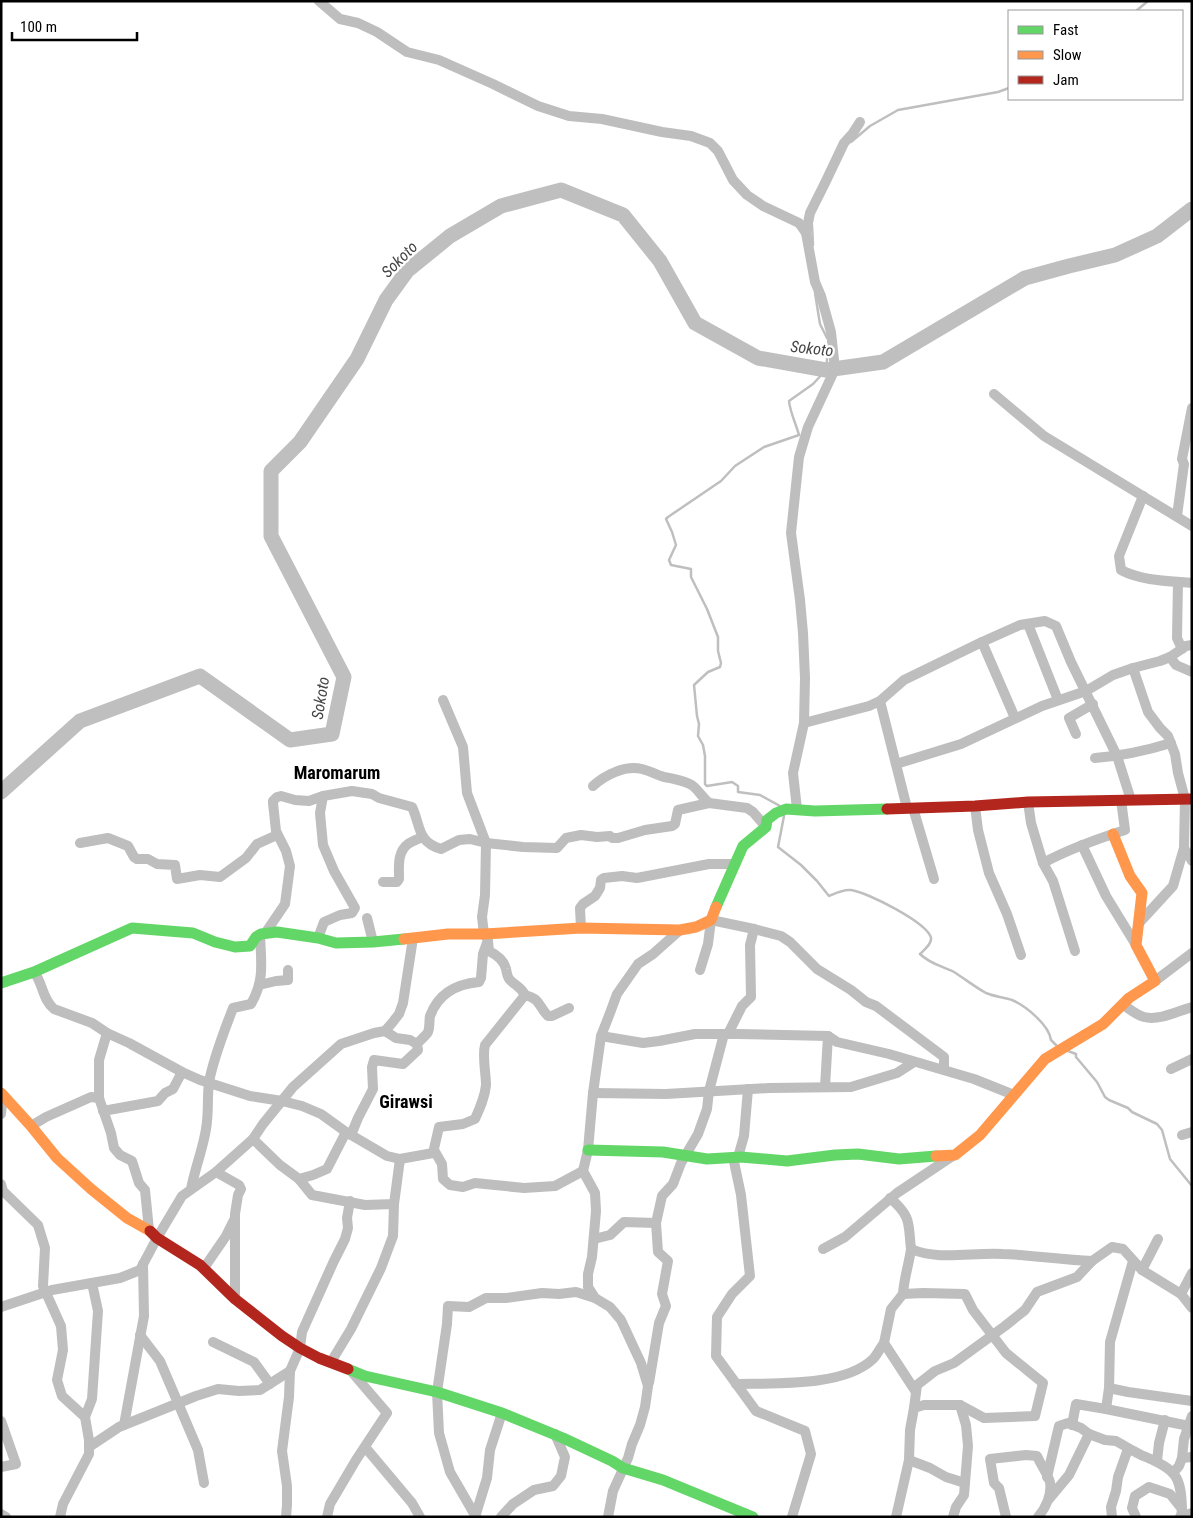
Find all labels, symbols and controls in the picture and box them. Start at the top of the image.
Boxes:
scale bar [12,10,138,42]
legend [1008,10,1183,100]
text: 100 m [20,18,57,36]
text: Fast [1053,21,1078,39]
text: Slow [1053,46,1082,64]
text: Jam [1053,71,1079,89]
water label: Sokoto [377,237,421,281]
water label: Sokoto [790,337,834,360]
water label: Sokoto [308,675,333,721]
district label: Maromarum [294,762,380,783]
district label: Girawsi [379,1091,433,1112]

